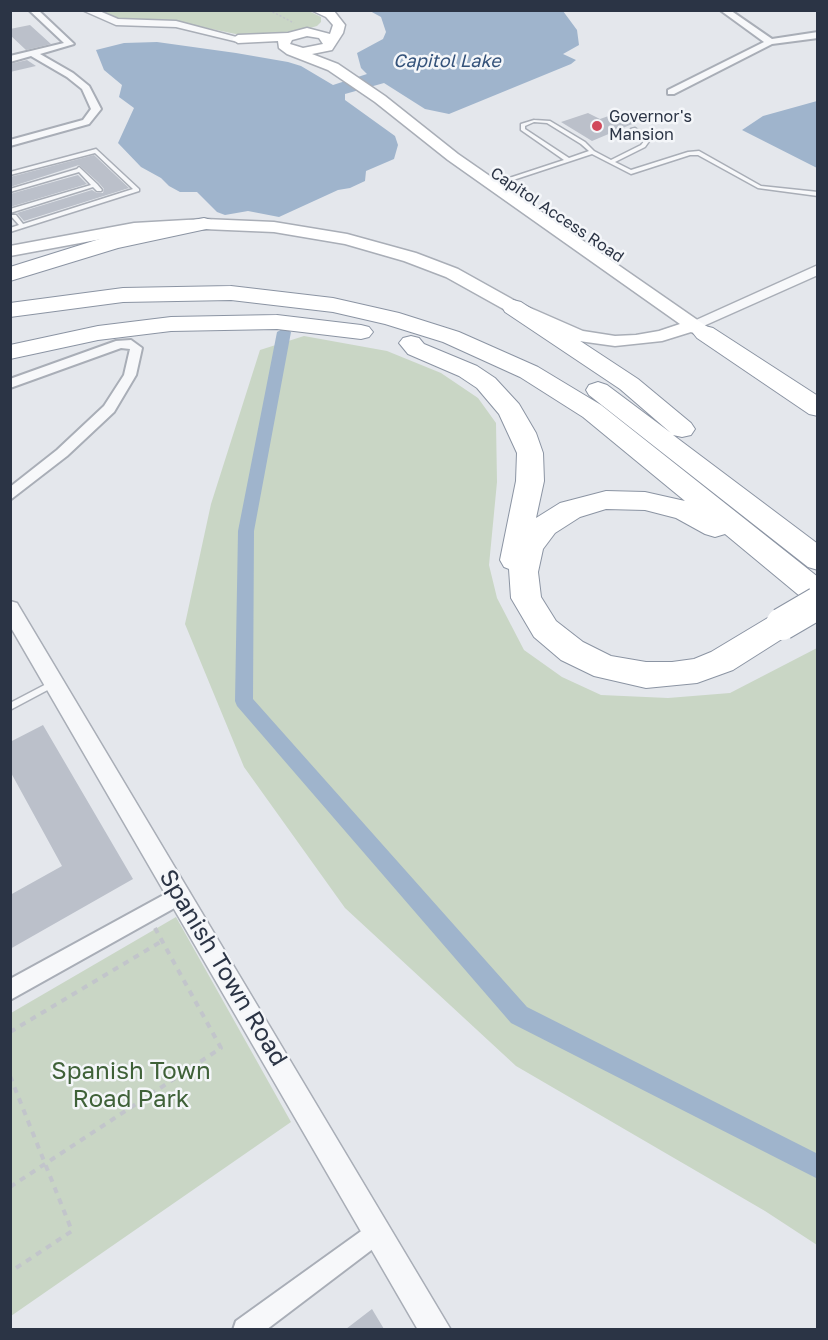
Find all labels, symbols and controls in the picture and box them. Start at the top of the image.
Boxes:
water label: Capitol Lake [393,50,501,72]
place label: Governor's Mansion [609,107,692,145]
marker: Governor's Mansion [590,119,604,133]
street label: Capitol Access Road [487,163,627,267]
street label: Spanish Town Road [153,864,293,1072]
park label: Spanish Town Road Park [51,1057,211,1113]

